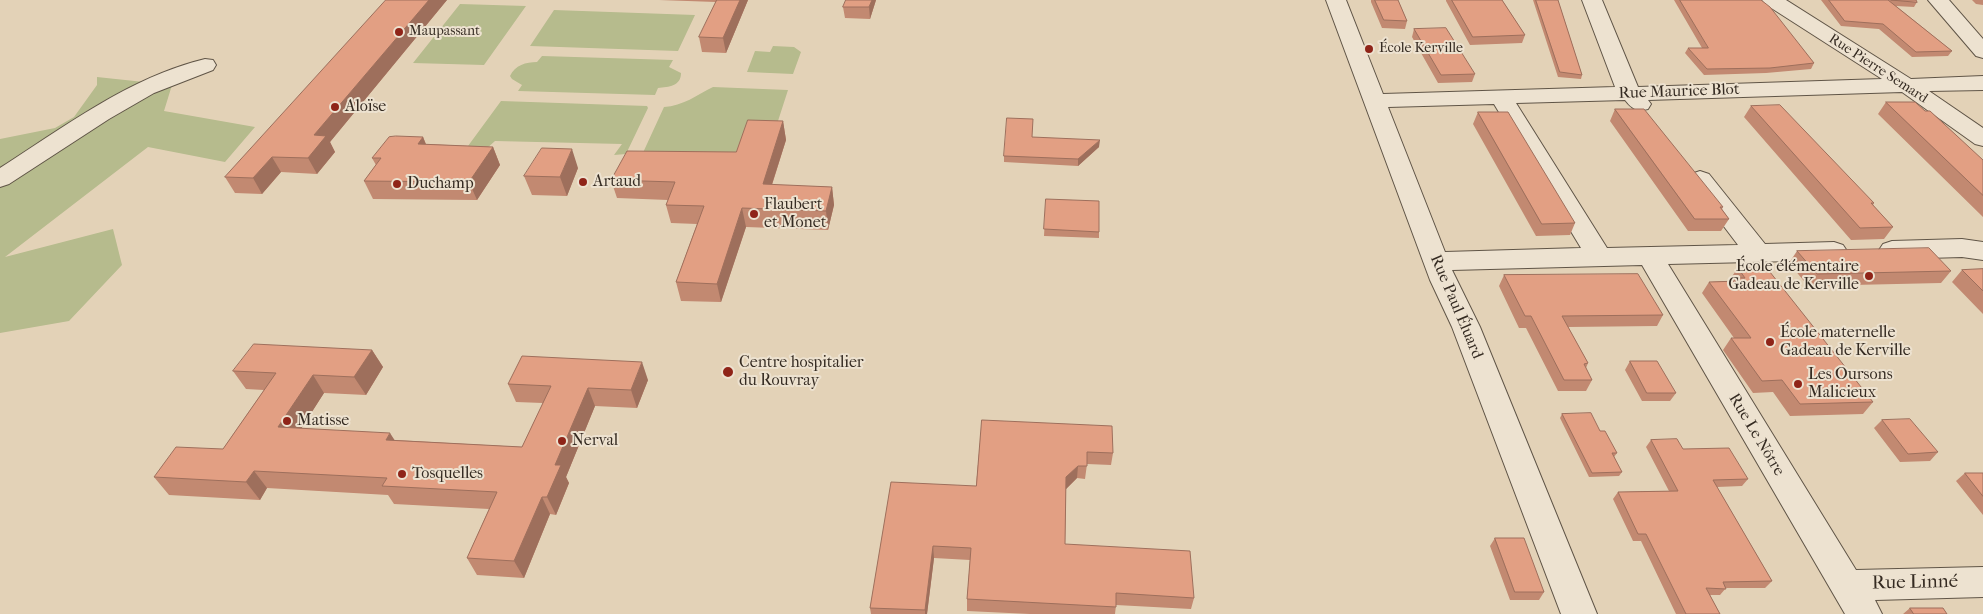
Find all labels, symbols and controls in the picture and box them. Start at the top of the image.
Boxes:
place label: Maupassant [409,24,480,40]
marker: Maupassant [393,26,405,38]
street label: Rue Pierre Semard [1825,31,1931,107]
place label: École Kerville [1379,41,1463,57]
marker: École Kerville [1363,43,1375,55]
street label: Rue Maurice Blot [1618,80,1740,104]
place label: Aloïse [345,97,386,117]
marker: Aloïse [329,101,341,113]
place label: Artaud [593,172,641,192]
place label: Duchamp [407,174,474,194]
marker: Artaud [577,176,589,188]
marker: Duchamp [391,178,403,190]
place label: Flaubert et Monet [764,195,826,233]
marker: Flaubert et Monet [748,208,760,220]
street label: Rue Paul Éluard [1425,252,1487,362]
place label: École élémentaire Gadeau de Kerville [1728,257,1859,295]
marker: École élémentaire Gadeau de Kerville [1863,270,1875,282]
place label: École maternelle Gadeau de Kerville [1780,323,1911,361]
marker: École maternelle Gadeau de Kerville [1764,336,1776,348]
place label: Centre hospitalier du Rouvray [739,353,864,391]
marker: Centre hospitalier du Rouvray [721,365,735,379]
place label: Les Oursons Malicieux [1808,365,1893,403]
marker: Les Oursons Malicieux [1792,378,1804,390]
street label: Rue Le Nôtre [1724,390,1788,480]
place label: Matisse [297,411,349,431]
marker: Matisse [281,415,293,427]
place label: Nerval [572,431,618,451]
marker: Nerval [556,435,568,447]
place label: Tosquelles [412,464,483,484]
marker: Tosquelles [396,468,408,480]
street label: Rue Linné [1872,571,1958,595]

